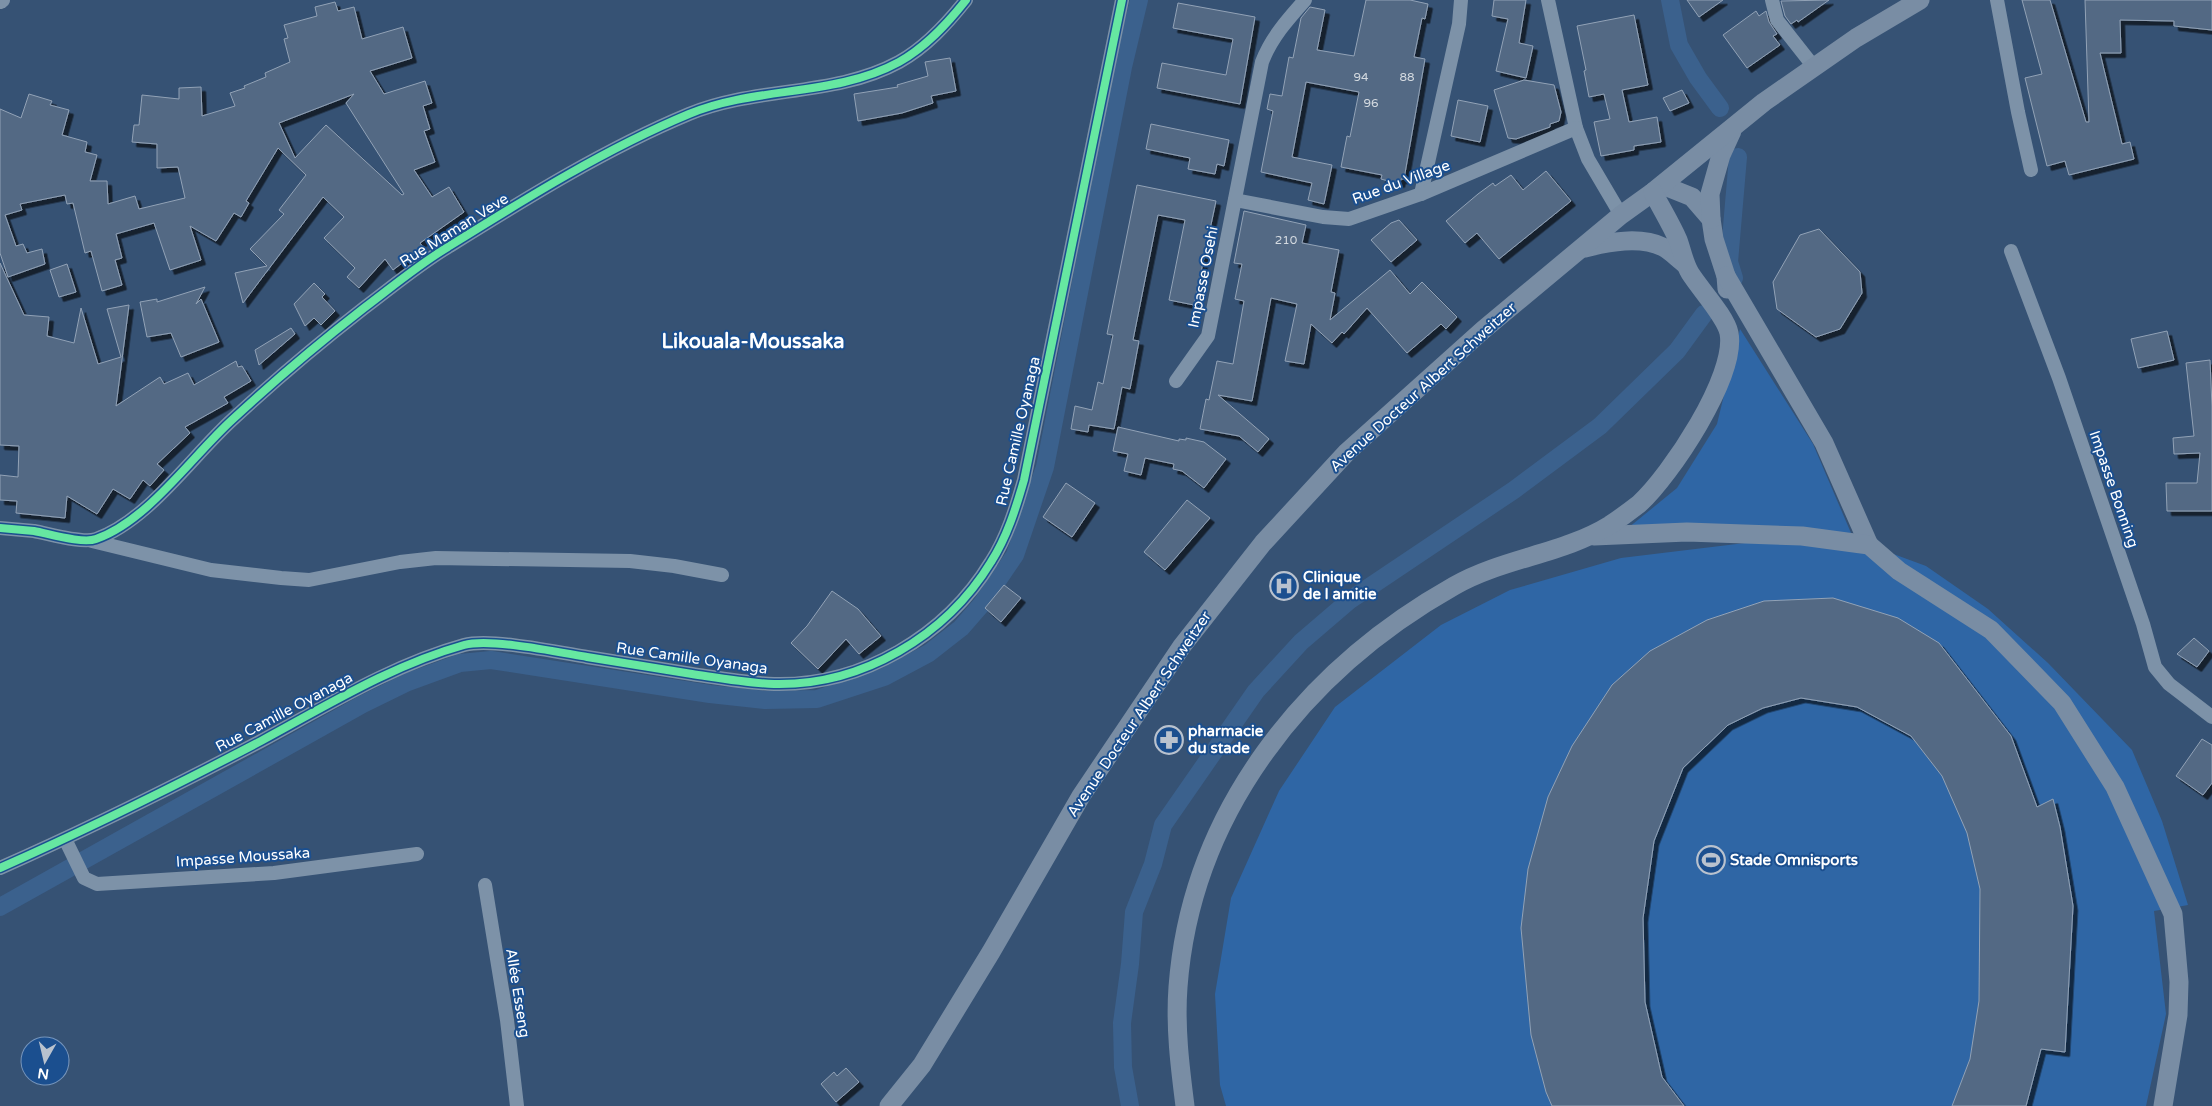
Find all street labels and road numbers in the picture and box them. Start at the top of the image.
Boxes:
street label: Rue du Village [1350,156,1452,208]
street label: Rue Maman Veve [396,189,512,271]
street label: Impasse Osehi [1184,225,1222,329]
street label: Avenue Docteur Albert Schweitzer [1326,298,1520,475]
street label: Rue Camille Oyanaga [992,355,1044,507]
street label: Impasse Bonning [2086,428,2142,550]
street label: Avenue Docteur Albert Schweitzer [1063,607,1215,820]
street label: Rue Camille Oyanaga [615,638,769,678]
street label: Rue Camille Oyanaga [212,668,356,756]
street label: Impasse Moussaka [175,843,311,871]
street label: Allée Esseng [502,947,534,1039]

